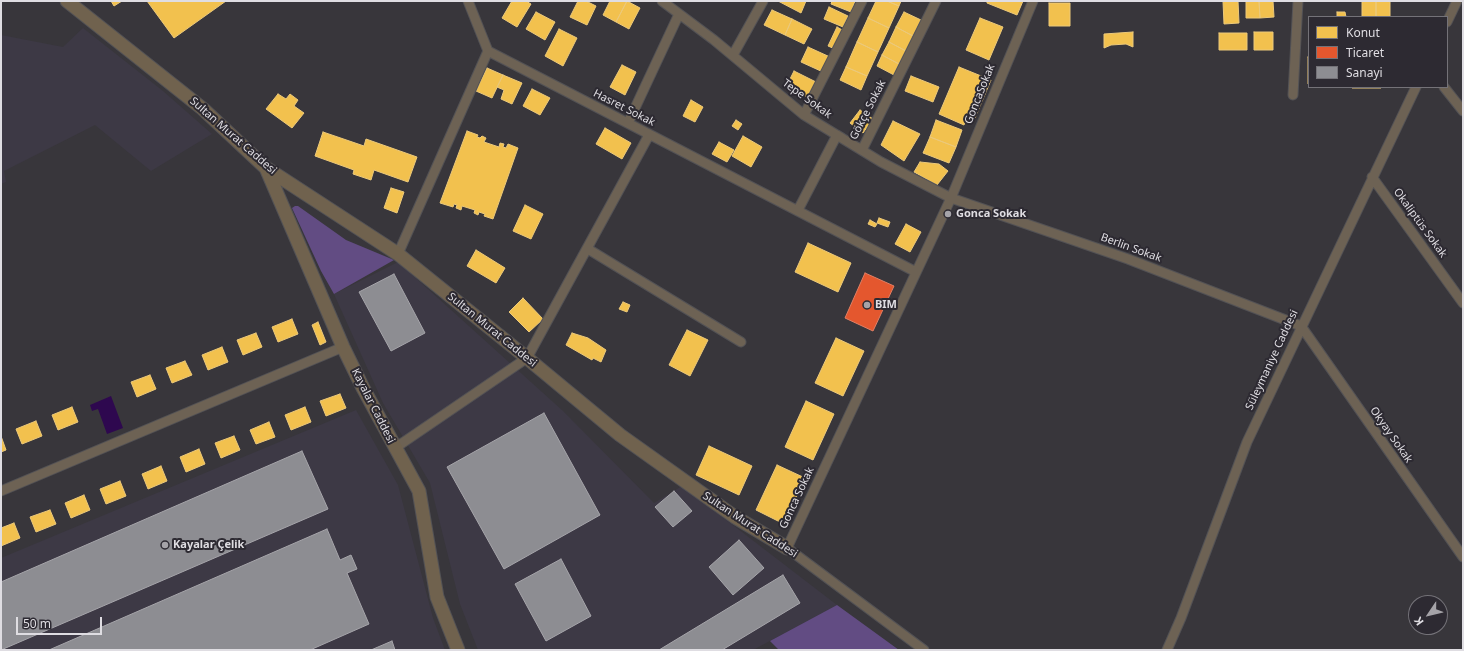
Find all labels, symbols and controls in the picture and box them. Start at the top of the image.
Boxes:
legend [1308,16,1448,88]
text: Konut [1346,24,1380,41]
text: Ticaret [1346,44,1384,61]
street label: GoncaSokak [962,62,998,126]
text: Sanayi [1346,64,1383,81]
street label: Tepe Sokak [780,77,834,121]
street label: Gökçe Sokak [847,78,889,142]
street label: Hasret Sokak [591,87,657,129]
street label: Sultan Murat Caddesi [187,95,279,177]
street label: Okaliptüs Sokak [1390,186,1450,260]
place label: Gonca Sokak [956,207,1026,221]
marker: Gonca Sokak [943,209,953,219]
street label: Berlin Sokak [1099,231,1163,265]
street label: Sultan Murat Caddesi [445,290,539,370]
place label: BIM [875,298,897,312]
marker: BIM [862,300,872,310]
street label: Süleymaniye Caddesi [1243,308,1301,412]
street label: Kayalar Caddesi [348,366,398,446]
street label: Okyay Sokak [1367,404,1415,466]
street label: Gonca Sokak [777,465,817,531]
street label: Sultan Murat Caddesi [700,489,800,561]
place label: Kayalar Çelik [173,538,244,552]
marker: Kayalar Çelik [160,540,170,550]
north arrow [1408,595,1448,635]
scale bar [18,609,104,635]
text: K [1410,614,1427,629]
text: 50 m [23,615,51,632]

